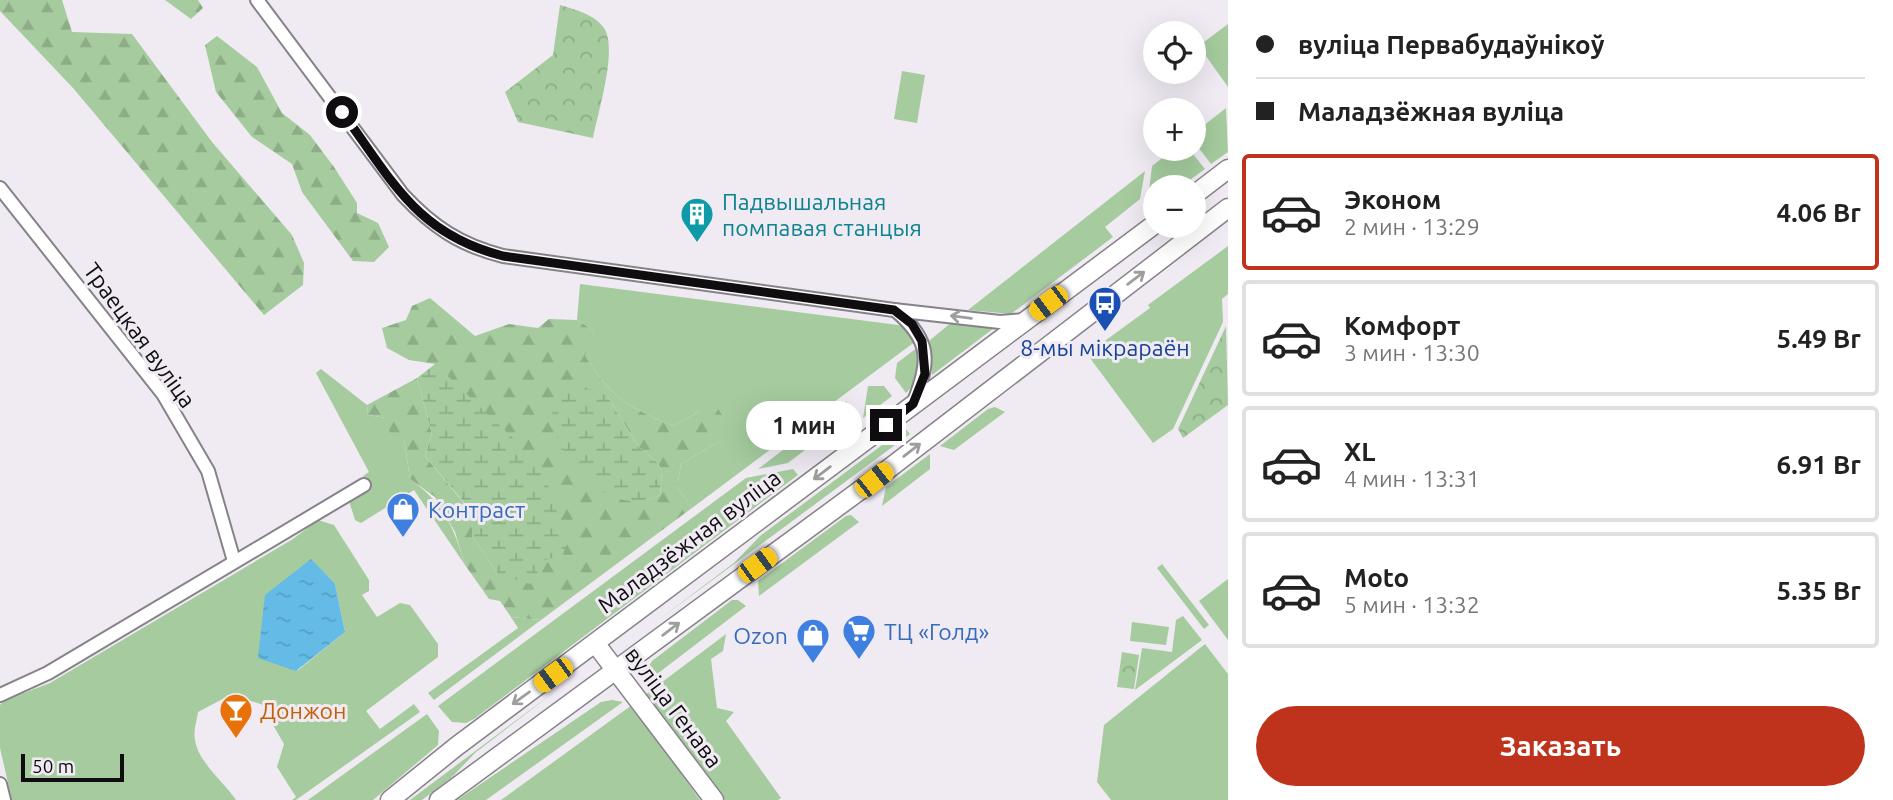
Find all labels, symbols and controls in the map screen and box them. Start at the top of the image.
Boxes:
map controls [1143,21,1206,238]
button: locate [1143,21,1206,84]
text: вуліца Первабудаўнікоў [1298,30,1605,59]
route start [326,96,358,128]
text: Маладзёжная вуліца [1298,97,1564,126]
button: + [1143,98,1206,161]
button: − [1143,175,1206,238]
icon: car [1260,181,1323,244]
text: Эконом [1344,185,1441,214]
place label: Падвышальная помпавая станцыя [722,189,922,240]
building icon: Падвышальная помпавая станцыя [678,195,716,244]
text: 4.06 Br [1777,198,1861,227]
text: 2 мин · 13:29 [1344,214,1480,239]
street label: Траецкая вуліца [79,258,201,412]
one-way arrow [1126,271,1144,286]
car [1025,282,1072,324]
bus stop icon: 8-мы мікрараён [1086,284,1124,333]
icon: car [1260,307,1323,370]
one-way arrow [950,311,972,324]
text: Комфорт [1344,311,1460,340]
text: 5.49 Br [1777,324,1861,353]
place label: 8-мы мікрараён [1020,335,1190,360]
text: 3 мин · 13:30 [1344,340,1480,365]
callout: 1 мин [746,400,862,450]
route end [870,409,902,441]
text: 1 мин [772,413,836,438]
icon: car [1260,433,1323,496]
text: XL [1344,437,1375,466]
one-way arrow [903,442,921,457]
text: 6.91 Br [1777,450,1861,479]
car [851,459,898,501]
street label: Маладзёжная вуліца [593,464,785,618]
one-way arrow [813,465,832,480]
text: 4 мин · 13:31 [1344,466,1480,491]
shop icon: Контраст [384,490,422,539]
place label: Контраст [428,497,525,522]
car [734,544,781,586]
icon: car [1260,559,1323,622]
text: Moto [1344,563,1409,592]
text: 5.35 Br [1777,576,1861,605]
text: 5 мин · 13:32 [1344,592,1480,617]
supermarket icon: ТЦ «Голд» [840,612,878,661]
shop icon: Ozon [794,616,832,665]
place label: ТЦ «Голд» [884,619,989,644]
one-way arrow [661,622,680,637]
place label: Ozon [733,623,788,648]
street label: вуліца Генава [621,642,727,772]
car [530,654,577,696]
bar icon: Донжон [217,691,255,740]
one-way arrow [512,691,531,706]
place label: Донжон [260,698,346,723]
button: Заказать [1256,706,1865,786]
scale bar [21,751,124,783]
text: 50 m [32,755,74,777]

